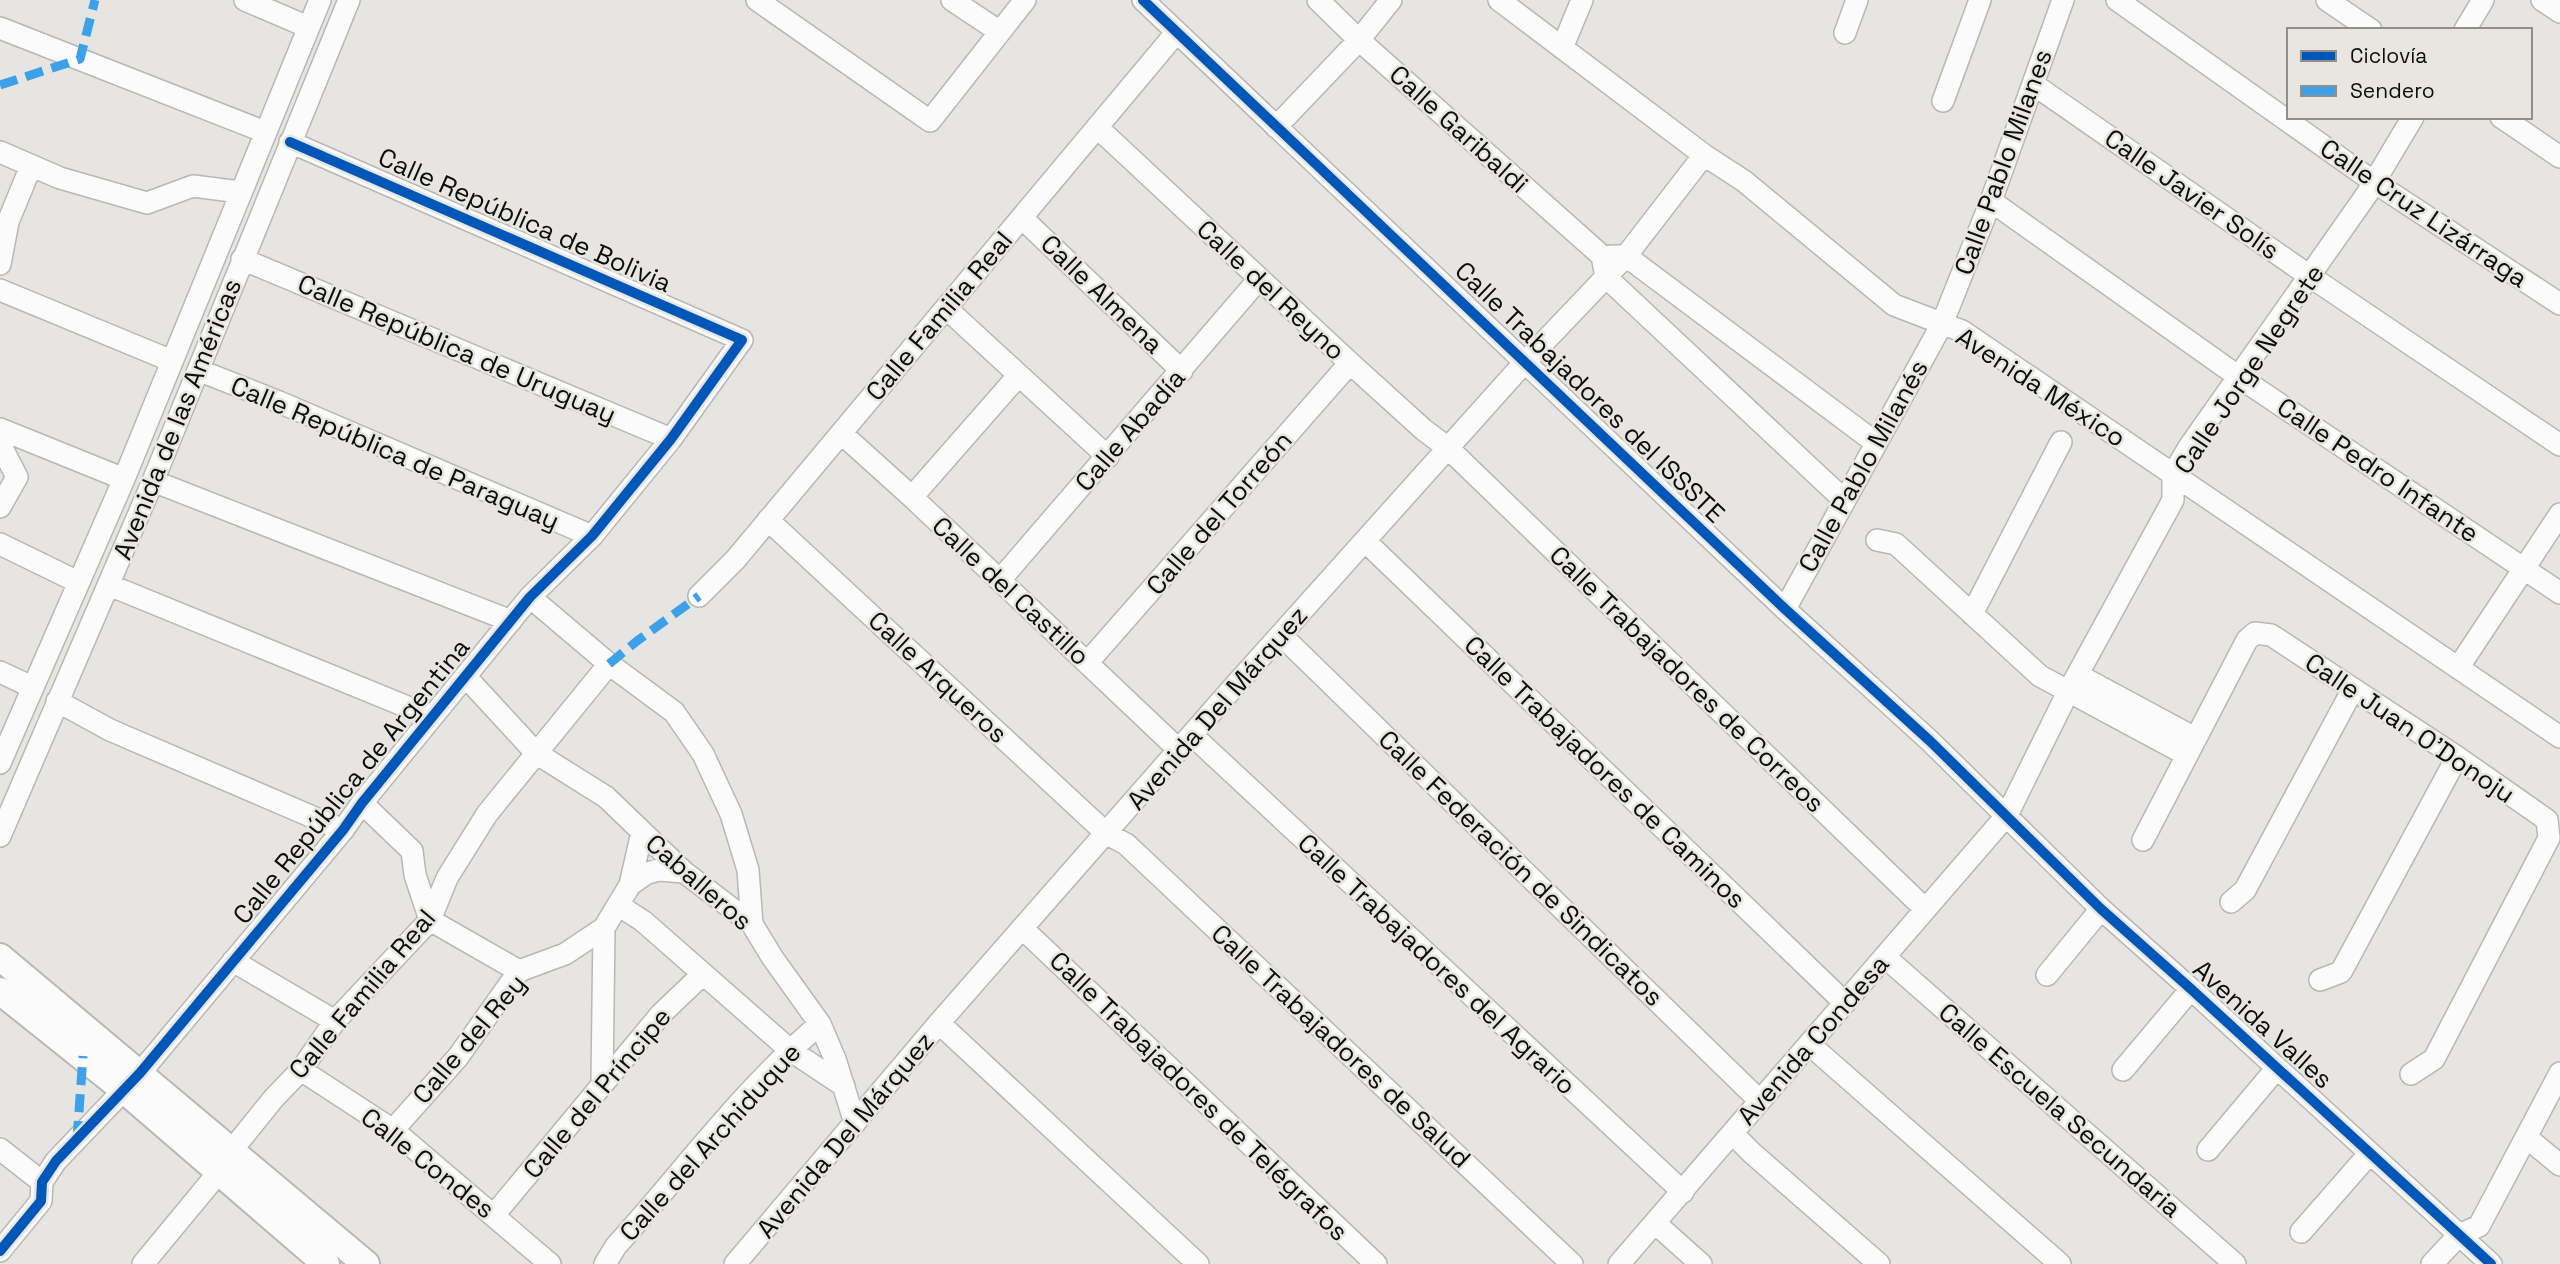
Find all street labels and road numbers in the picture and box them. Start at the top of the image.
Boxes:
street label: Calle Pablo Milanes [1946,44,2060,280]
street label: Calle Garibaldi [1382,58,1536,200]
street label: Calle Javier Solís [2098,121,2286,267]
street label: Calle Cruz Lizárraga [2314,131,2534,295]
street label: Calle República de Bolivia [373,140,677,300]
street label: Calle del Reyno [1189,212,1353,368]
street label: Calle Familia Real [858,224,1020,408]
street label: Calle Almena [1034,227,1170,361]
street label: Calle Trabajadores del ISSSTE [1448,254,1732,530]
street label: Calle Jorge Negrete [2166,258,2332,480]
street label: Calle República de Uruguay [293,266,621,432]
street label: Avenida de las Américas [105,274,249,564]
street label: Avenida México [1950,319,2132,455]
street label: Calle Pablo Milanés [1790,354,1936,578]
street label: Calle Abadía [1067,361,1193,498]
street label: Calle República de Paraguay [226,368,564,538]
street label: Calle Pedro Infante [2270,390,2486,550]
street label: Calle del Torreón [1139,424,1299,602]
street label: Calle del Castillo [925,509,1097,673]
street label: Calle Trabajadores de Correos [1542,538,1832,820]
street label: Avenida Del Márquez [1119,599,1315,817]
street label: Calle Arqueros [861,604,1015,750]
street label: Calle Trabajadores de Caminos [1457,628,1753,916]
street label: Calle República de Argentina [225,631,477,931]
street label: Calle Juan O'Donoju [2299,645,2521,811]
street label: Calle Federación de Sindicatos [1371,723,1671,1013]
street label: Caballeros [639,826,759,938]
street label: Calle Trabajadores del Agrario [1291,826,1583,1102]
street label: Calle Familia Real [281,902,443,1086]
street label: Calle Trabajadores de Salud [1204,917,1478,1175]
street label: Calle Trabajadores de Telégrafos [1042,944,1356,1248]
street label: Avenida Condesa [1730,948,1896,1132]
street label: Avenida Valles [2186,952,2340,1096]
street label: Calle del Rey [405,967,533,1111]
street label: Calle Escuela Secundaria [1931,995,2189,1225]
street label: Calle del Príncipe [515,1000,679,1186]
street label: Avenida Del Márquez [749,1025,941,1245]
street label: Calle del Archiduque [612,1036,808,1248]
street label: Calle Condes [354,1100,502,1226]

